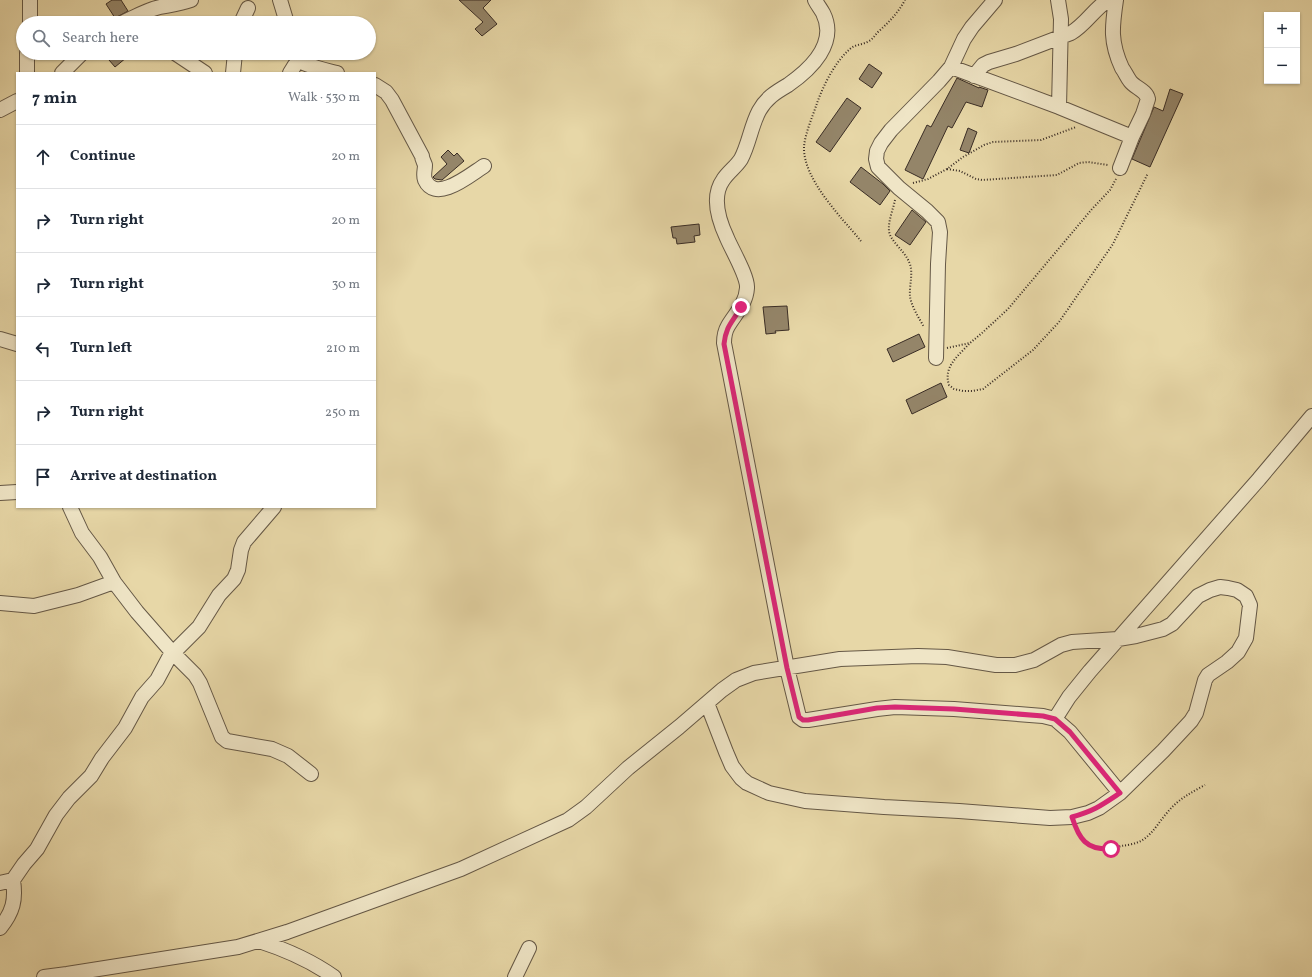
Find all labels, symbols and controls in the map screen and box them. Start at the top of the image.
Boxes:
map controls [1264,12,1300,84]
button: + [1264,12,1300,48]
search box [16,16,376,60]
icon: search [30,27,52,49]
text: Search here [62,28,139,49]
button: − [1264,48,1300,84]
text: 7 min [32,87,77,110]
text: Walk · 530 m [288,89,360,107]
icon: ahead [32,146,54,168]
text: Continue [70,146,135,167]
text: 20 m [331,148,360,166]
icon: right [32,210,54,232]
text: Turn right [70,210,144,231]
text: 20 m [331,212,360,230]
icon: right [32,274,54,296]
text: Turn right [70,274,144,295]
text: 30 m [332,276,360,294]
route end [732,298,750,316]
icon: left [32,338,54,360]
text: Turn left [70,338,132,359]
text: 210 m [326,340,360,358]
icon: right [32,402,54,424]
text: Turn right [70,402,144,423]
text: 250 m [325,404,360,422]
icon: arrive [32,466,54,488]
text: Arrive at destination [70,466,217,487]
route start [1102,840,1120,858]

